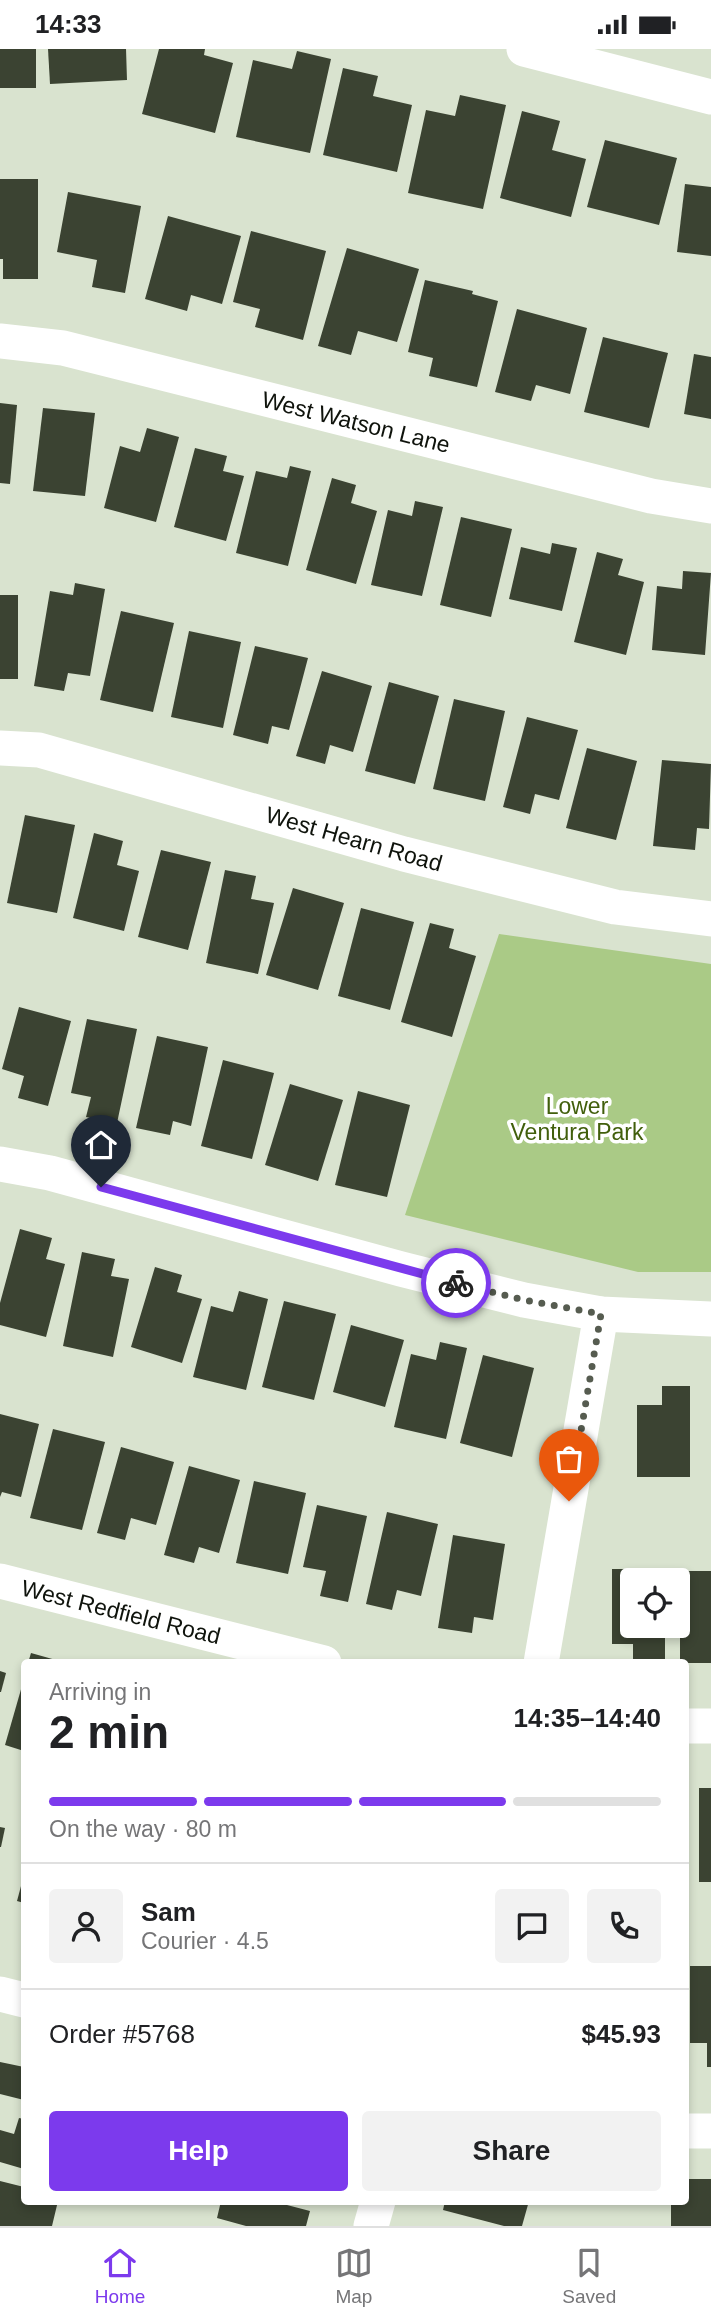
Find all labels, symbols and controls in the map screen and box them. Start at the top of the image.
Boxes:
text: 14:33 [35,9,102,39]
street label: West Watson Lane [259,386,453,458]
street label: West Hearn Road [263,801,445,877]
park label: Lower Ventura Park [511,1093,644,1145]
pin [71,1115,131,1187]
icon: home [82,1126,120,1164]
courier [421,1248,491,1318]
icon: bike [437,1264,475,1302]
pin [539,1429,599,1501]
icon: bag [550,1440,588,1478]
map controls [620,1568,690,1638]
button: locate [620,1568,690,1638]
street label: West Redfield Road [19,1575,223,1649]
text: Arriving in [49,1679,151,1705]
text: 14:35–14:40 [514,1703,661,1733]
text: 2 min [49,1706,169,1758]
text: On the way · 80 m [49,1816,237,1842]
button: person [49,1889,123,1963]
button: chat [495,1889,569,1963]
button: phone [587,1889,661,1963]
text: Sam [141,1897,196,1927]
text: Courier · 4.5 [141,1928,269,1954]
text: Order #5768 [49,2019,195,2049]
text: $45.93 [581,2019,661,2049]
button: Help [49,2111,348,2191]
button: Share [362,2111,661,2191]
tab: Home [95,2244,145,2308]
tab: Map [335,2244,373,2308]
tab: Saved [562,2244,616,2308]

